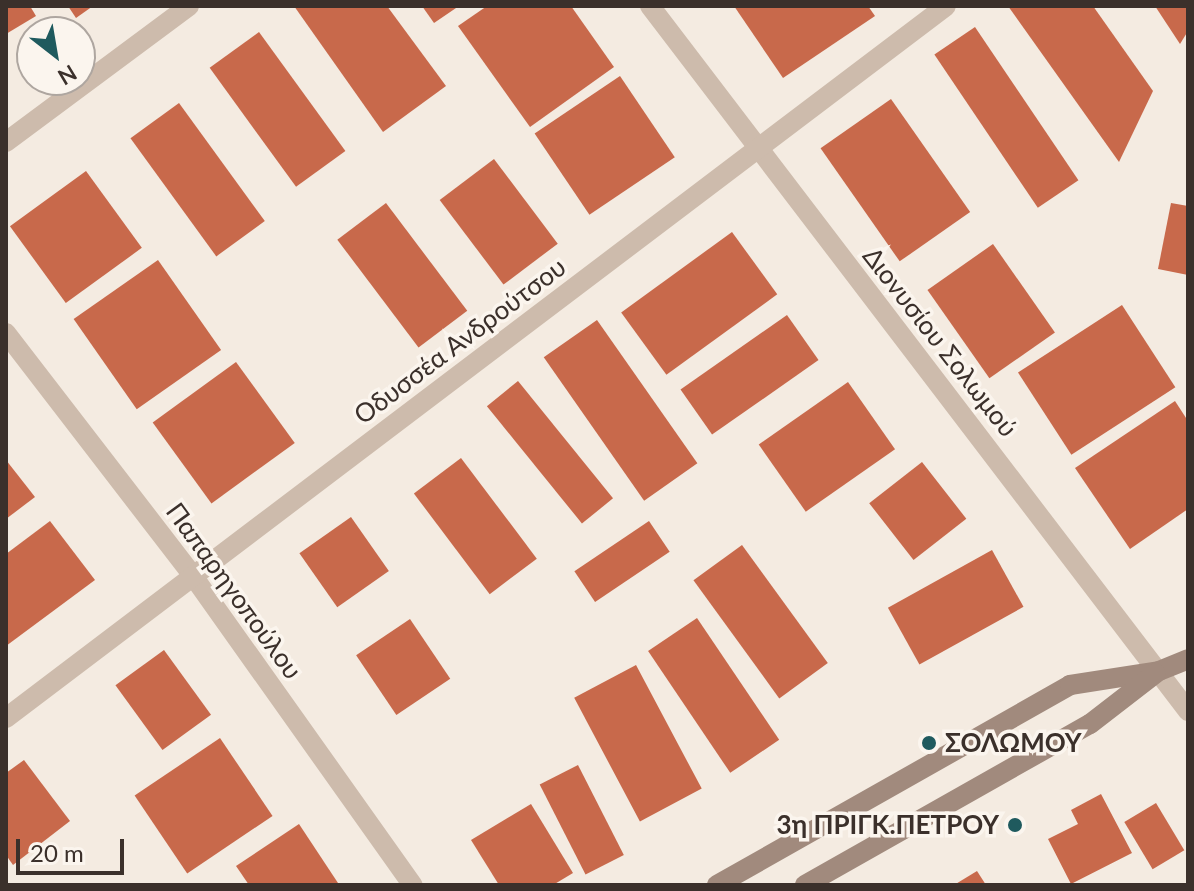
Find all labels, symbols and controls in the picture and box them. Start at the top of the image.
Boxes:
north arrow [16,16,96,96]
text: N [53,59,82,91]
street label: Διονυσίου Σολωμού [856,241,1024,443]
street label: Οδυσσέα Ανδρούτσου [348,251,572,431]
street label: Παπαρηγοπούλου [160,497,308,685]
place label: ΣΟΛΩΜΟΥ [945,727,1081,759]
marker: ΣΟΛΩΜΟΥ [920,734,938,752]
place label: 3η ΠΡΙΓΚ.ΠΕΤΡΟΥ [777,809,999,841]
marker: 3η ΠΡΙΓΚ.ΠΕΤΡΟΥ [1006,816,1024,834]
scale bar [20,823,128,873]
text: 20 m [30,838,84,867]

